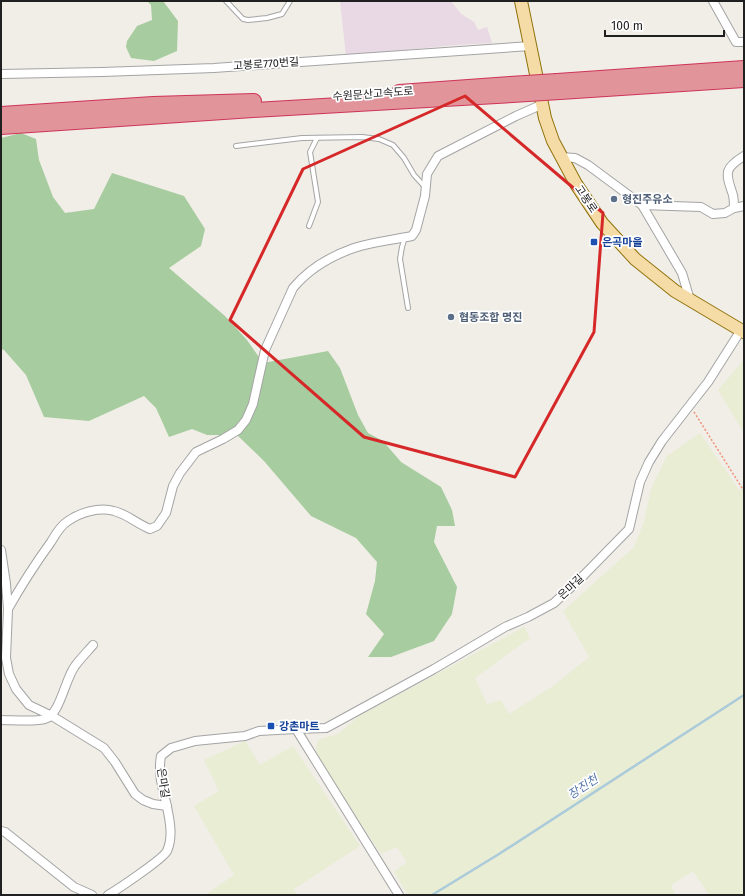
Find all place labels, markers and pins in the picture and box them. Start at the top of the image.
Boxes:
place label: 형진주유소 [622,193,673,206]
marker: 형진주유소 [609,194,619,204]
place label: 은곡마을 [602,236,642,249]
marker: 은곡마을 [589,237,599,247]
place label: 협동조합 명진 [459,311,522,324]
marker: 협동조합 명진 [446,312,456,322]
place label: 강촌마트 [279,720,319,733]
marker: 강촌마트 [266,721,276,731]

